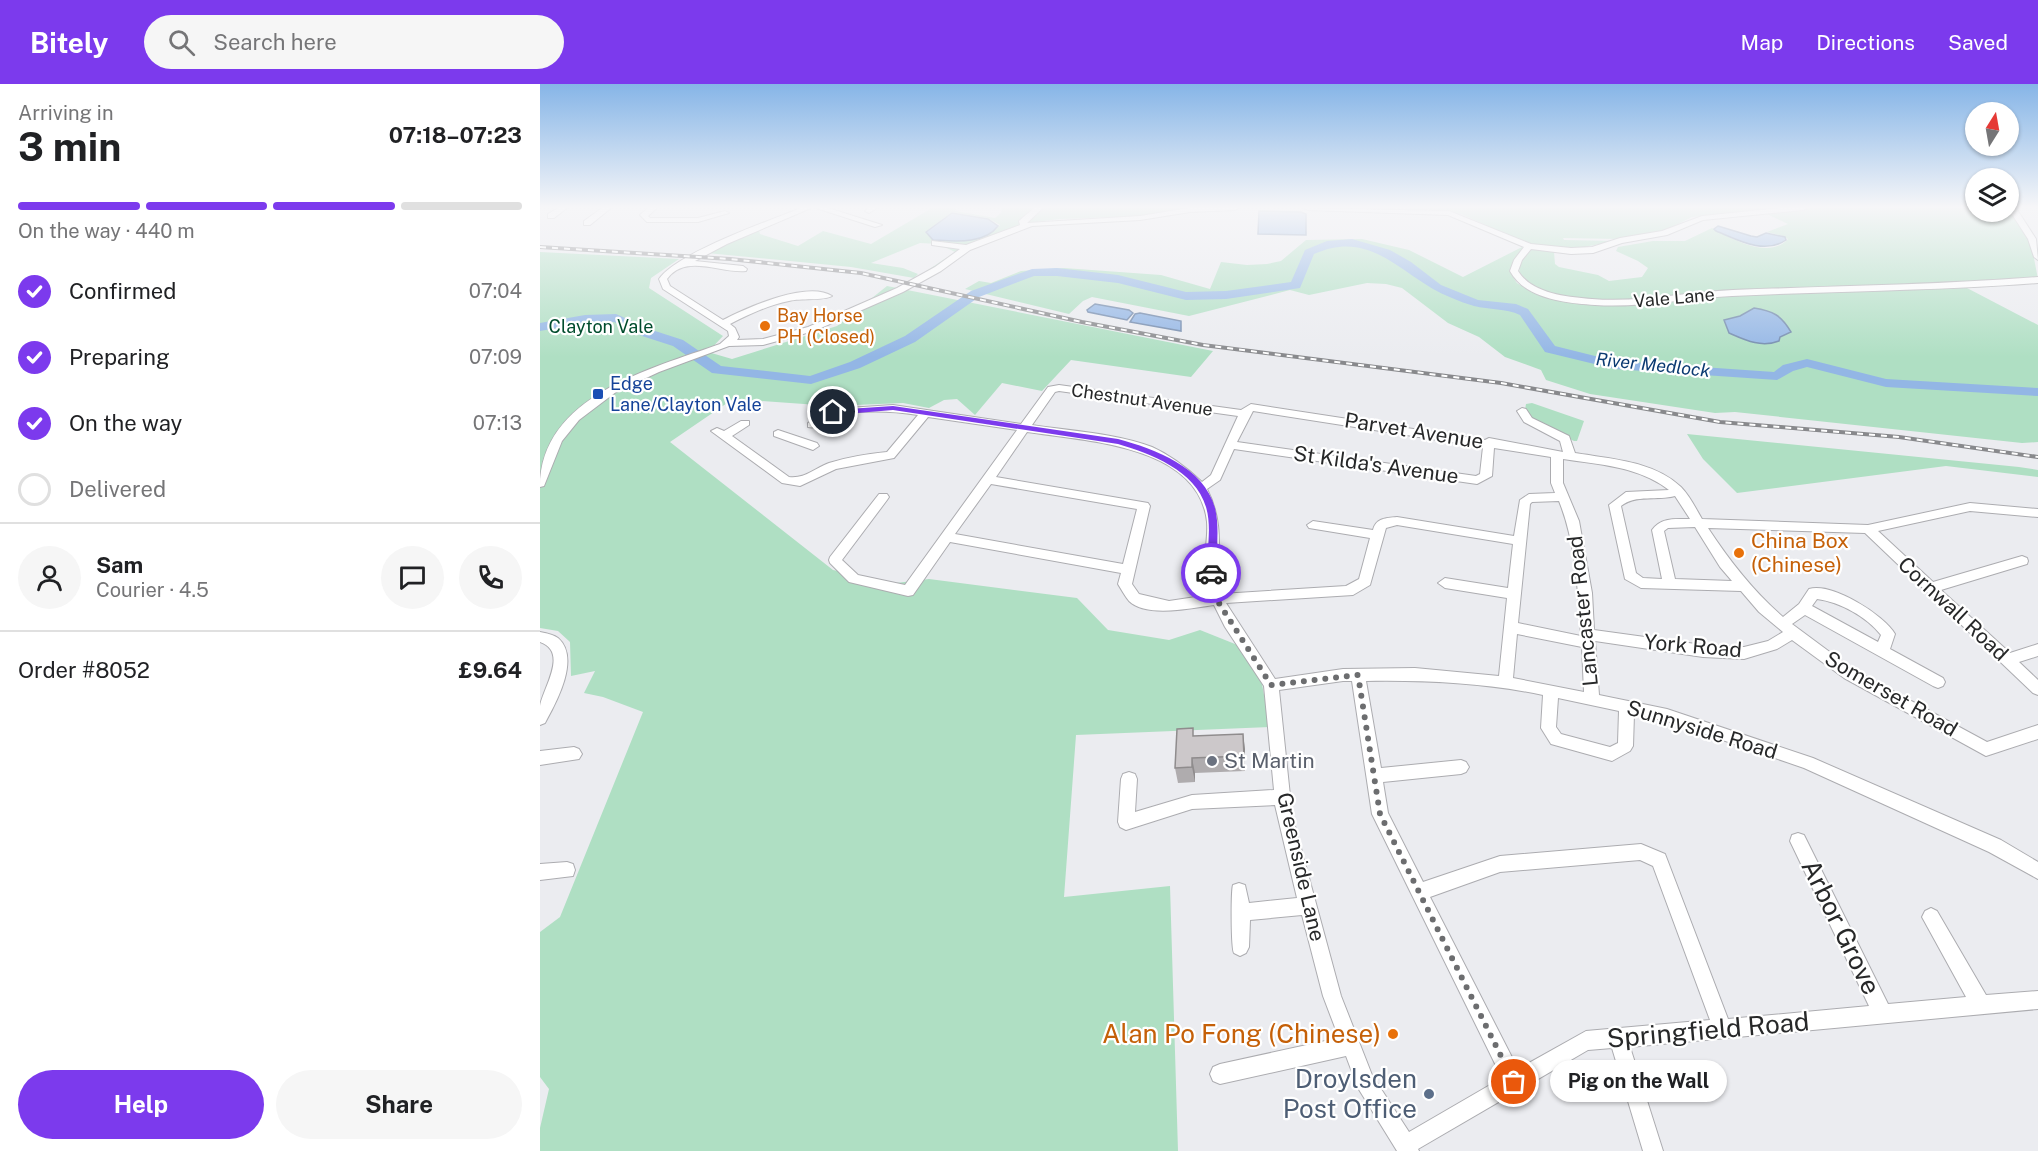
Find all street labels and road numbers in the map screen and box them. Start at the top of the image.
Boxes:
street label: Vale Lane [1633,283,1715,312]
street label: Chestnut Avenue [1070,379,1214,420]
street label: Parvet Avenue [1343,407,1485,454]
street label: St Kilda's Avenue [1292,441,1460,488]
street label: Lancaster Road [1562,534,1603,688]
street label: Cornwall Road [1893,551,2014,666]
street label: York Road [1643,629,1743,662]
street label: Somerset Road [1820,645,1962,742]
street label: Sunnyside Road [1624,695,1781,764]
street label: Greenside Lane [1272,790,1331,944]
street label: Arbor Grove [1795,854,1887,999]
street label: Springfield Road [1605,1005,1810,1054]

